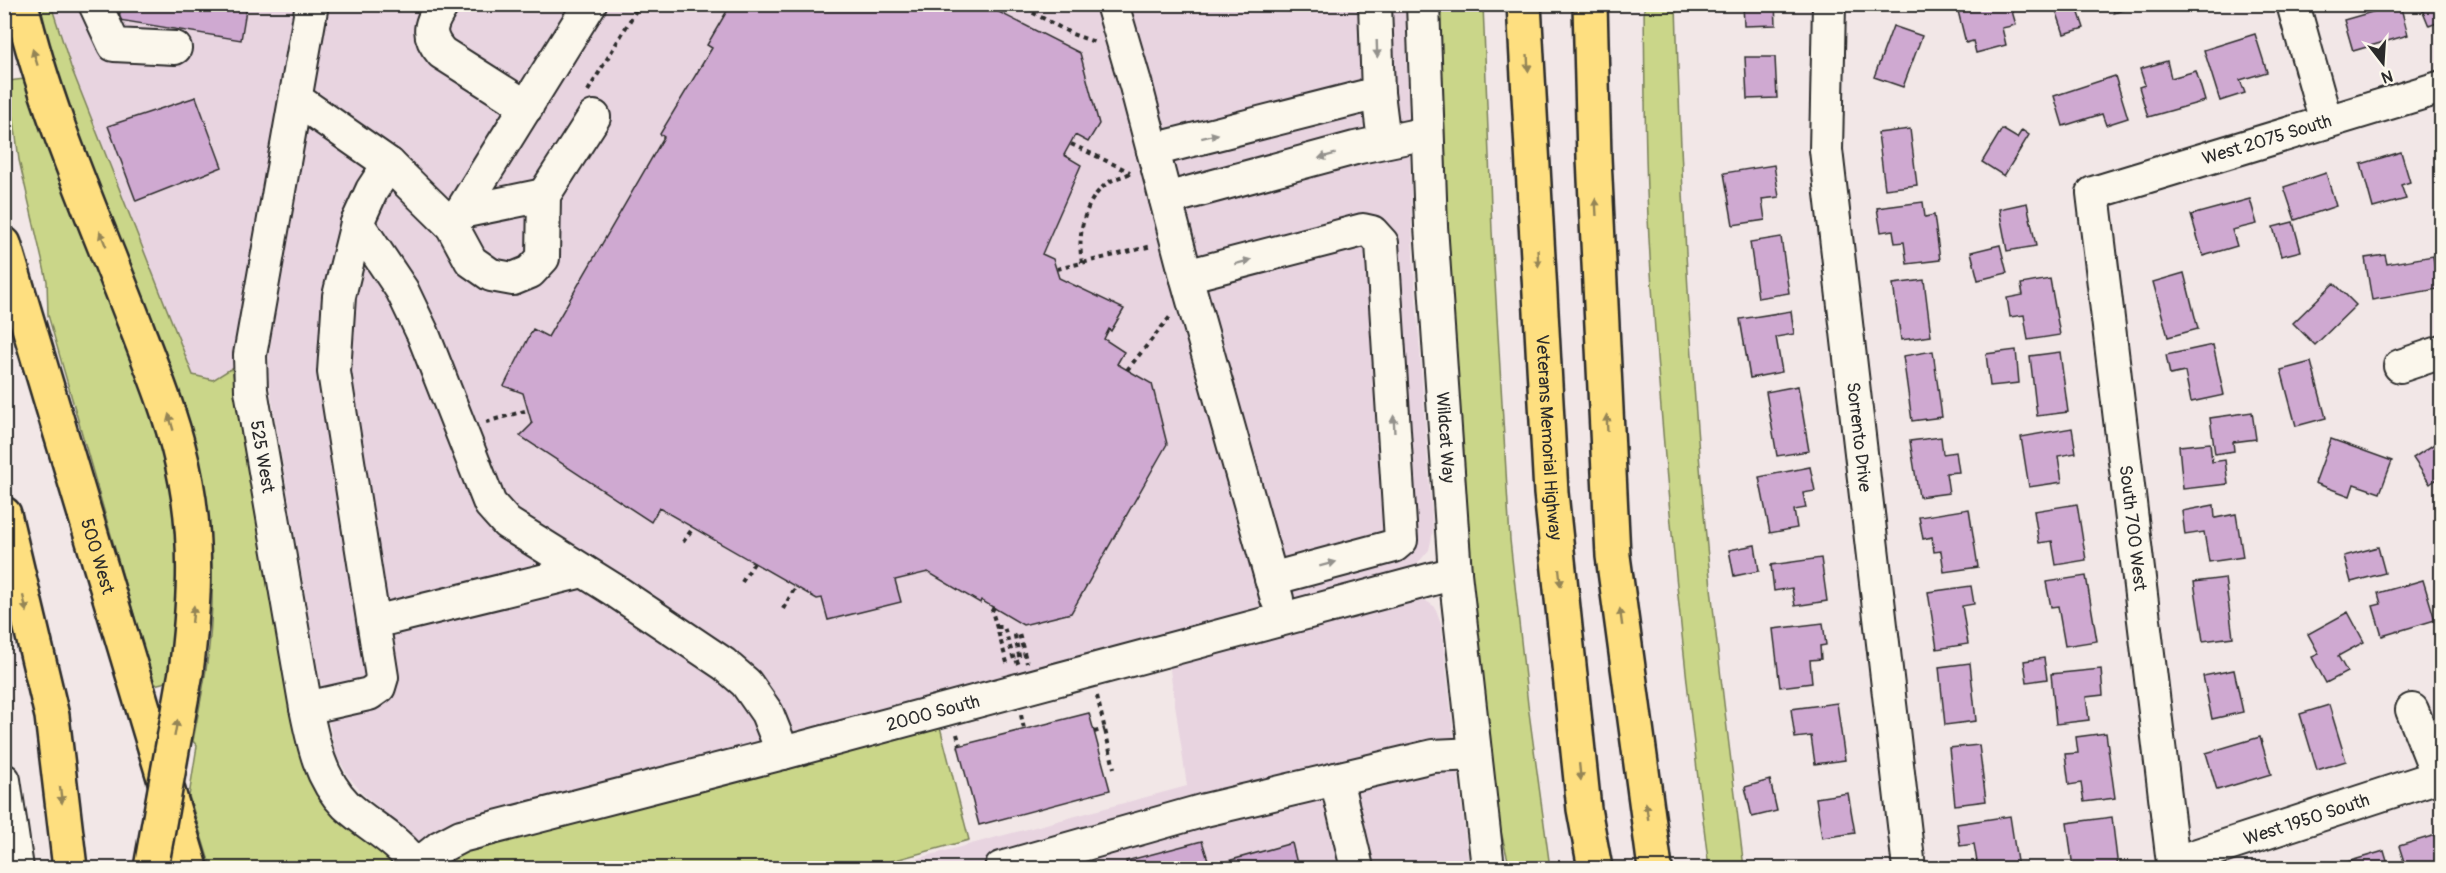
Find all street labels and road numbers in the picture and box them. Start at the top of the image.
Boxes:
street label: West 2075 South [2200,109,2334,171]
street label: Veterans Memorial Highway [1531,334,1567,541]
street label: Sorrento Drive [1841,381,1877,493]
street label: Wildcat Way [1431,391,1460,484]
street label: 525 West [245,419,280,495]
street label: South 700 West [2114,464,2152,593]
street label: 500 West [75,516,120,598]
street label: 2000 South [884,689,982,736]
street label: West 1950 South [2241,788,2372,851]

